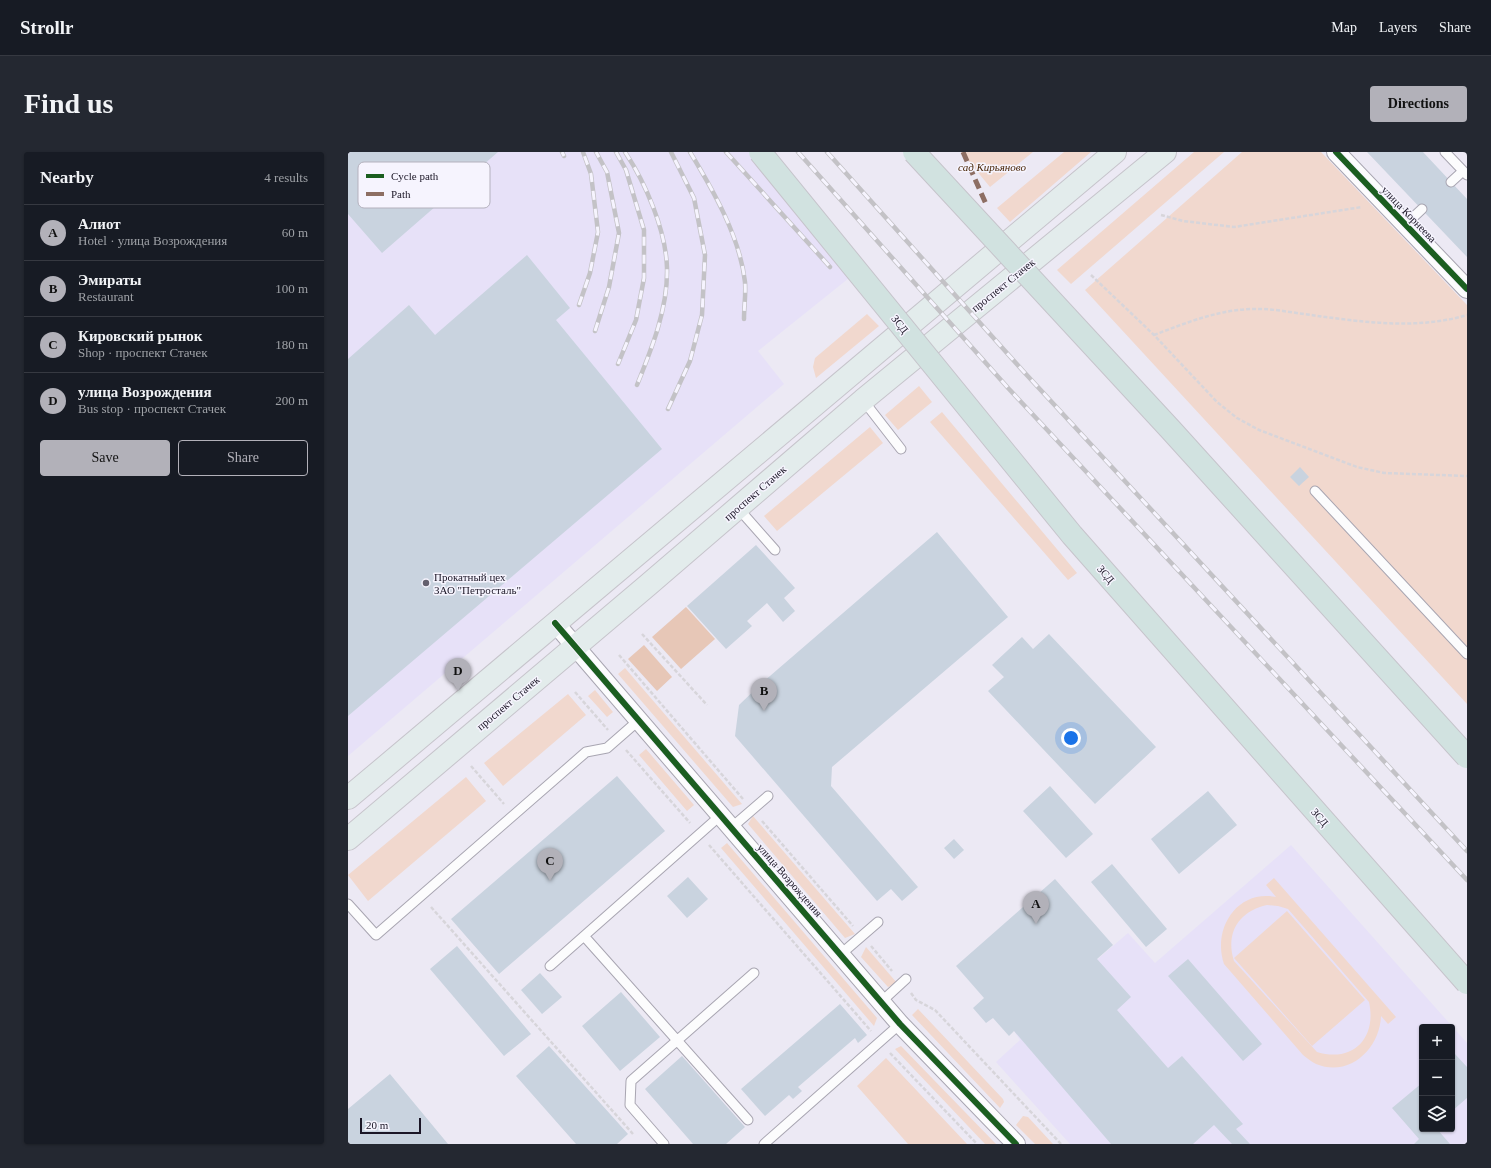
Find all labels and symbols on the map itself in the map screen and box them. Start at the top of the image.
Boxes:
park label: сад Кирьяново [958,161,1026,173]
legend [358,162,490,208]
text: Cycle path [391,170,439,182]
street label: улица Корнеева [1379,183,1439,245]
text: Path [391,188,411,200]
street label: проспект Стачек [969,255,1038,314]
street label: ЗСД [889,313,911,336]
street label: проспект Стачек [722,462,789,523]
street label: ЗСД [1095,563,1117,586]
place label: Прокатный цех ЗАО "Петросталь" [434,571,521,596]
marker: Прокатный цех ЗАО "Петросталь" [421,578,431,588]
pin: D [445,658,471,691]
street label: проспект Стачек [474,673,542,733]
pin: B [751,678,777,711]
your location [1061,728,1081,748]
street label: ЗСД [1309,806,1331,829]
street label: улица Возрождения [755,841,825,919]
pin: C [537,848,563,881]
pin: A [1023,891,1049,924]
scale bar [360,1116,421,1135]

